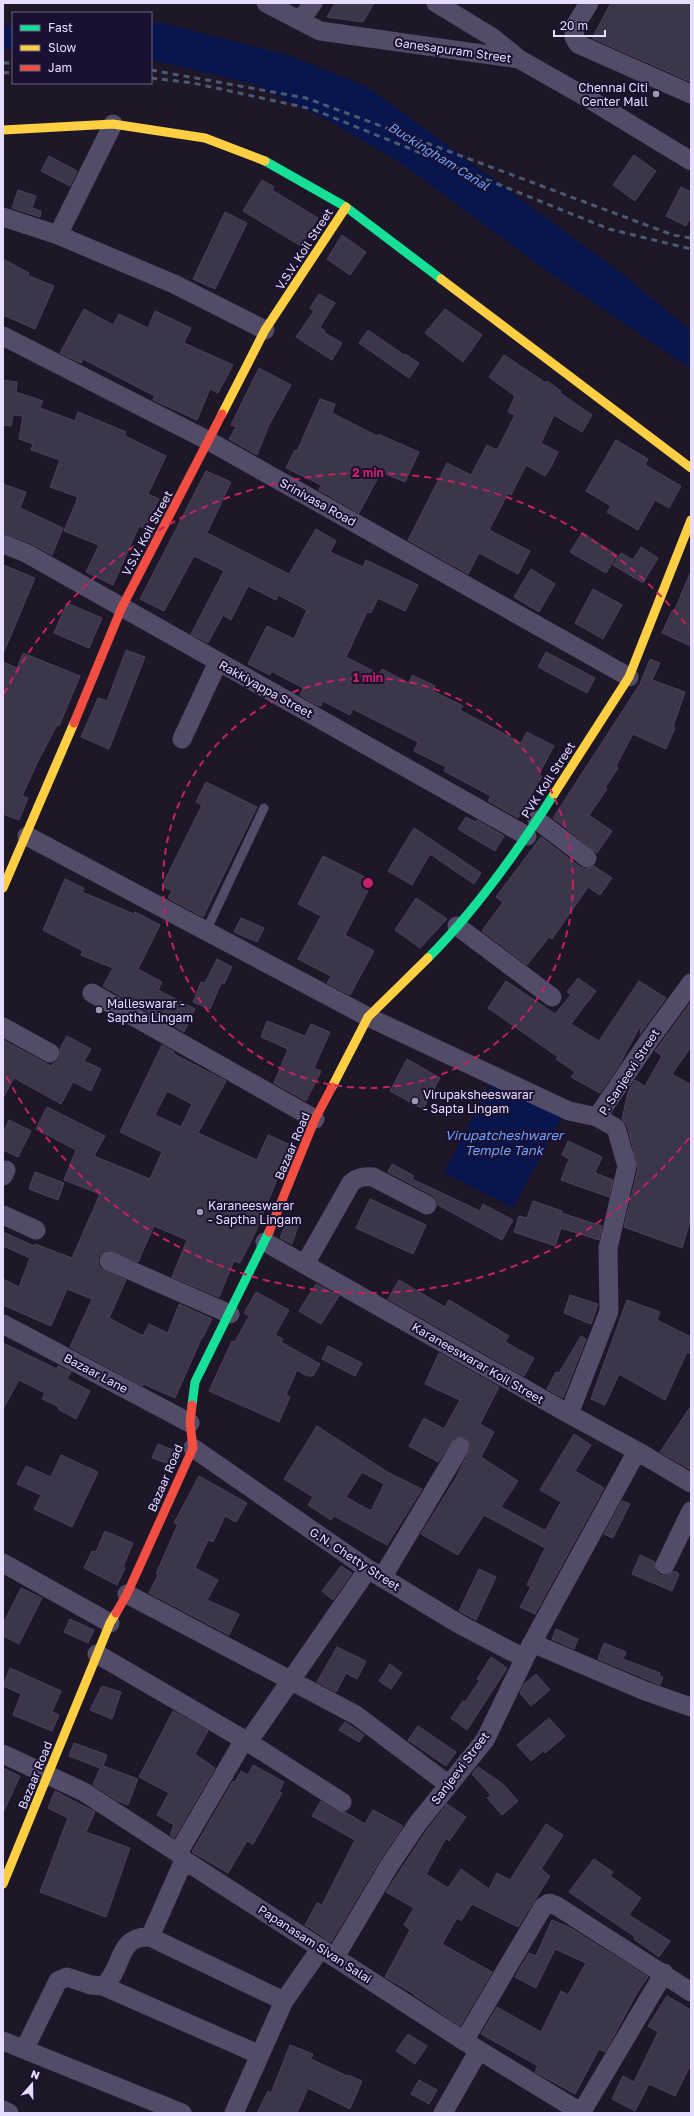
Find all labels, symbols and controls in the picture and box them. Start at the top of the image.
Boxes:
legend [12,12,152,84]
scale bar [554,12,605,38]
text: 20 m [560,18,588,33]
text: Fast [48,20,73,35]
street label: Ganesapuram Street [394,34,513,66]
text: Slow [48,40,76,55]
text: Jam [48,60,72,75]
place label: Chennai Citi Center Mall [578,80,648,109]
marker: Chennai Citi Center Mall [651,89,661,99]
water label: Buckingham Canal [385,118,493,194]
street label: V.S.V. Koil Street [272,205,336,293]
text: 2 min [352,465,384,480]
street label: Srinivasa Road [277,475,359,529]
street label: V.S.V. Koil Street [118,488,176,578]
street label: Rakkiyappa Street [217,657,316,721]
text: 1 min [353,670,383,685]
street label: PVK Koil Street [518,739,578,821]
centre of rings [361,876,375,890]
place label: Malleswarar - Saptha Lingam [107,996,193,1025]
marker: Malleswarar - Saptha Lingam [94,1005,104,1015]
street label: P. Sanjeevi Street [595,1026,663,1118]
place label: Virupaksheeswarar - Sapta Lingam [423,1087,534,1116]
marker: Virupaksheeswarar - Sapta Lingam [410,1096,420,1106]
street label: Bazaar Road [271,1110,313,1182]
water label: Virupatcheshwarer Temple Tank [445,1127,565,1158]
place label: Karaneeswarar - Saptha Lingam [208,1198,302,1227]
marker: Karaneeswarar - Saptha Lingam [195,1207,205,1217]
street label: Karaneeswarar Koil Street [409,1319,547,1407]
street label: Bazaar Lane [61,1350,131,1396]
street label: Bazaar Road [144,1442,186,1514]
street label: G.N. Chetty Street [307,1524,403,1594]
street label: Sanjeevi Street [428,1729,492,1807]
street label: Bazaar Road [15,1739,55,1811]
street label: Papanasam Sivan Salai [255,1902,375,1986]
north arrow [12,2064,52,2104]
text: N [29,2067,42,2082]

